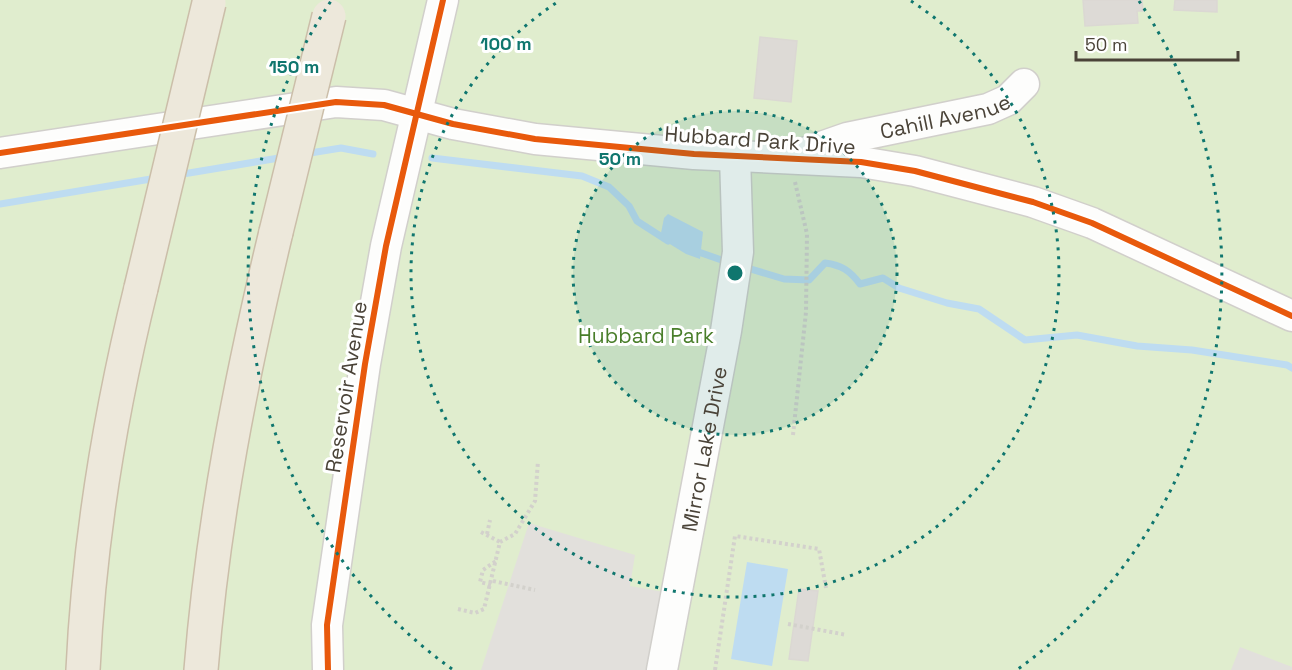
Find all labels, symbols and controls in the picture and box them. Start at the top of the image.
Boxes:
scale bar [1076,24,1238,62]
text: 100 m [480,32,532,55]
text: 50 m [1085,33,1127,56]
text: 150 m [269,55,319,78]
street label: Cahill Avenue [877,87,1015,144]
street label: Hubbard Park Drive [663,120,857,160]
text: 50 m [599,147,641,170]
centre of rings [725,263,745,283]
street label: Reservoir Avenue [319,299,373,475]
park label: Hubbard Park [578,322,714,349]
street label: Mirror Lake Drive [675,364,733,534]

